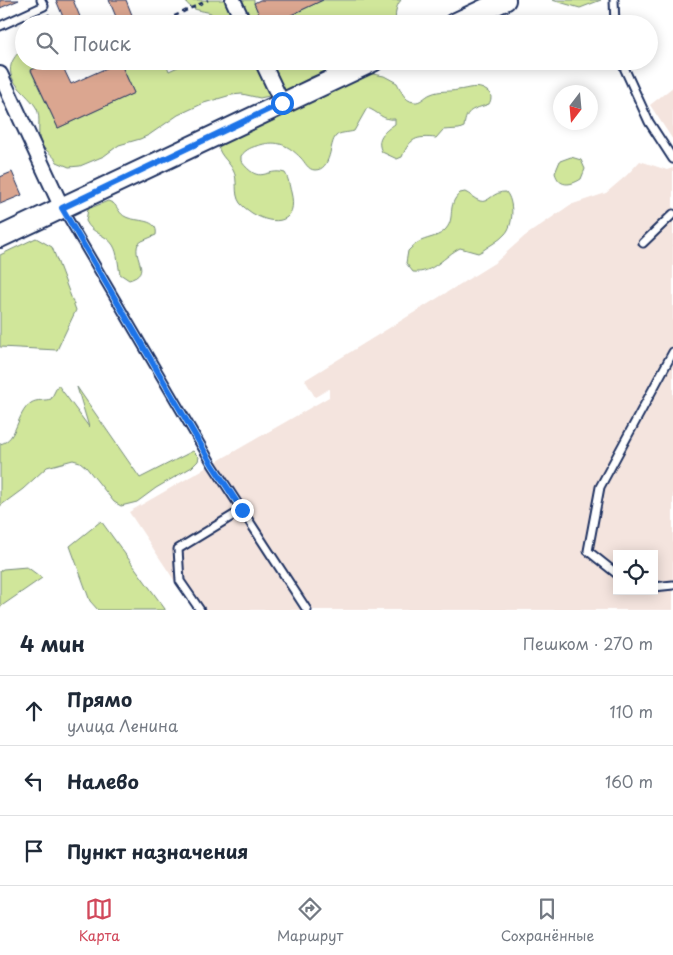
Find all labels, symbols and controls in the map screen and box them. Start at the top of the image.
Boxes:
search box [15,15,658,70]
icon: search [33,29,61,57]
text: Поиск [73,29,131,57]
north arrow [553,85,598,130]
route start [271,92,294,115]
route end [231,499,254,522]
map controls [613,550,658,595]
button: locate [613,550,658,595]
text: 4 мин [20,627,85,659]
text: Пешком · 270 m [523,631,653,655]
text: Прямо [67,685,132,713]
icon: ahead [20,697,48,725]
text: 110 m [610,699,653,723]
text: улица Ленина [67,713,178,737]
icon: left [20,767,48,795]
text: Налево [67,767,139,795]
text: 160 m [605,769,653,793]
icon: arrive [20,837,48,865]
text: Пункт назначения [67,837,248,865]
tab: Карта [79,895,120,946]
tab: Маршрут [277,895,343,946]
tab: Сохранённые [501,895,594,946]

